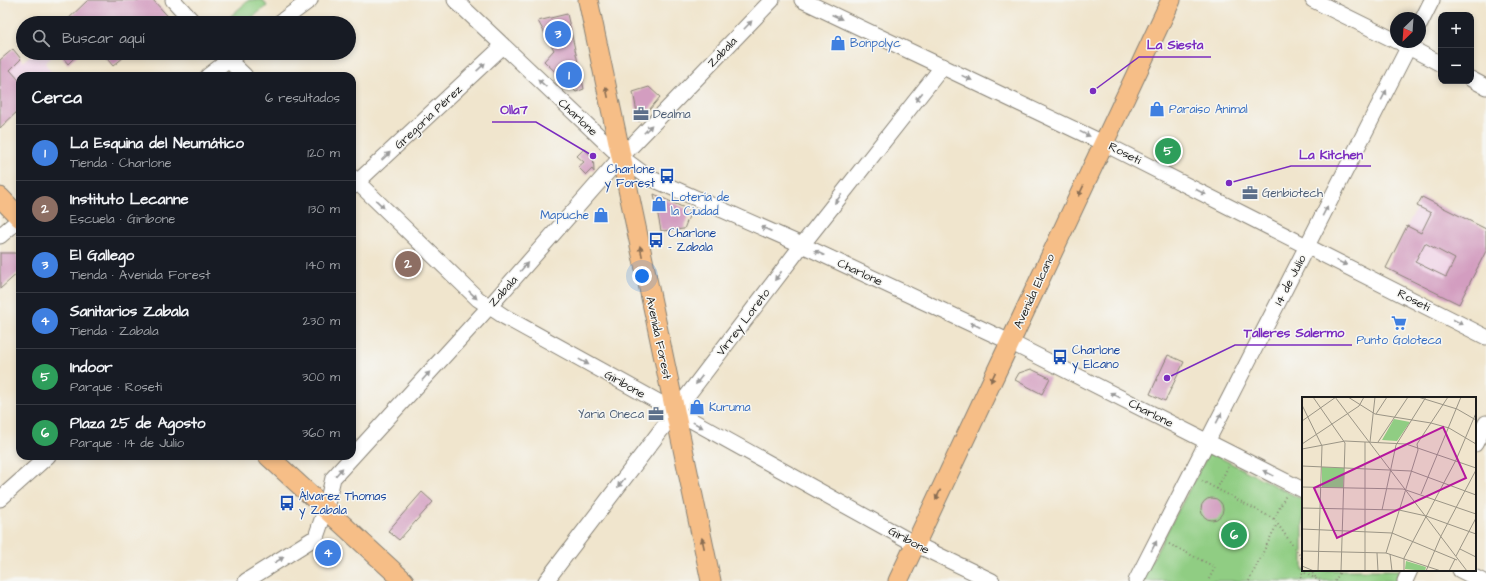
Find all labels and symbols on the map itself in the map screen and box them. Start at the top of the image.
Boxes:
north arrow [1390,12,1426,48]
one-way arrow [831,14,843,20]
pin: 3 [545,19,571,49]
one-way arrow [743,20,753,30]
callout: La Siesta [1139,32,1211,57]
street label: Zabala [704,33,741,71]
shop icon: Bonpolyc [829,34,847,52]
place label: Bonpolyc [850,35,901,53]
text: La Siesta [1147,36,1204,54]
pin: 1 [556,60,582,90]
one-way arrow [476,62,486,72]
one-way arrow [962,75,973,81]
one-way arrow [536,78,547,87]
street label: Gregoria Pérez [391,81,467,154]
one-way arrow [604,85,610,98]
one-way arrow [1381,89,1387,101]
one-way arrow [915,91,923,102]
street label: Charlone [554,95,601,140]
callout: Olla7 [492,97,536,122]
shop icon: Paraíso Animal [1148,100,1166,118]
text: Olla7 [500,101,529,119]
place label: Paraíso Animal [1169,101,1248,118]
office icon: Dealma [632,105,650,123]
place label: Dealma [653,106,691,123]
one-way arrow [643,124,653,134]
one-way arrow [1079,131,1090,137]
pin: 5 [1155,136,1181,166]
street label: Roseti [1106,138,1144,169]
callout: La Kitchen [1291,141,1371,166]
text: La Kitchen [1299,146,1364,164]
one-way arrow [381,151,391,160]
place label: Charlone y Forest [605,161,656,193]
bus stop icon: Charlone y Forest [658,167,676,185]
office icon: Genbiotech [1241,184,1259,202]
one-way arrow [1078,185,1084,196]
place label: Genbiotech [1262,185,1323,202]
place label: Lotería de la Ciudad [671,189,730,220]
one-way arrow [1195,189,1207,195]
one-way arrow [834,193,843,204]
shop icon: Lotería de la Ciudad [650,195,668,213]
one-way arrow [375,199,385,209]
one-way arrow [1322,205,1328,217]
shop icon: Mapuche [592,206,610,224]
place label: Mapuche [540,207,589,224]
place label: Charlone - Zabala [668,225,717,256]
one-way arrow [760,226,772,232]
bus stop icon: Charlone - Zabala [647,231,665,249]
one-way arrow [637,244,643,257]
pin: 2 [395,249,421,279]
one-way arrow [813,250,824,256]
street label: Avenida Elcano [1010,251,1059,331]
street label: 14 de Julio [1270,252,1311,309]
street label: Charlone [834,255,886,291]
one-way arrow [1337,260,1348,266]
one-way arrow [519,262,529,272]
your location [632,266,652,286]
one-way arrow [774,271,782,281]
street label: Zabala [485,272,522,311]
street label: Virrey Loreto [712,285,775,360]
street label: Roseti [1395,285,1433,316]
one-way arrow [468,290,478,299]
street label: Avenida Forest [641,295,676,381]
supermarket icon: Punto Goloteca [1390,314,1408,332]
one-way arrow [1452,319,1464,326]
callout: Talleres Salermo [1235,320,1352,345]
one-way arrow [969,322,980,328]
text: Talleres Salermo [1243,324,1345,342]
place label: Punto Goloteca [1357,332,1441,349]
place label: Charlone y Elcano [1072,342,1121,374]
bus stop icon: Charlone y Elcano [1051,348,1069,366]
one-way arrow [579,358,590,365]
street label: Giribone [601,366,649,403]
one-way arrow [421,371,431,381]
one-way arrow [990,371,996,383]
one-way arrow [695,374,704,385]
one-way arrow [1109,392,1121,398]
street label: Charlone [1125,395,1177,432]
inset map [1302,397,1476,571]
shop icon: Kuruma [688,398,706,416]
place label: Kuruma [709,399,751,416]
office icon: Yaria Oneca [647,405,665,423]
place label: Yaria Oneca [578,406,644,423]
one-way arrow [1216,412,1222,424]
one-way arrow [692,421,704,428]
one-way arrow [334,467,343,478]
one-way arrow [1262,470,1274,476]
one-way arrow [617,478,625,488]
place label: Álvarez Thomas y Zabala [299,488,386,520]
one-way arrow [935,489,941,500]
bus stop icon: Álvarez Thomas y Zabala [278,494,296,512]
pin: 6 [1221,520,1247,550]
street label: Giribone [885,522,933,559]
one-way arrow [699,537,705,549]
pin: 4 [315,538,341,568]
one-way arrow [1151,541,1157,552]
one-way arrow [274,556,284,564]

